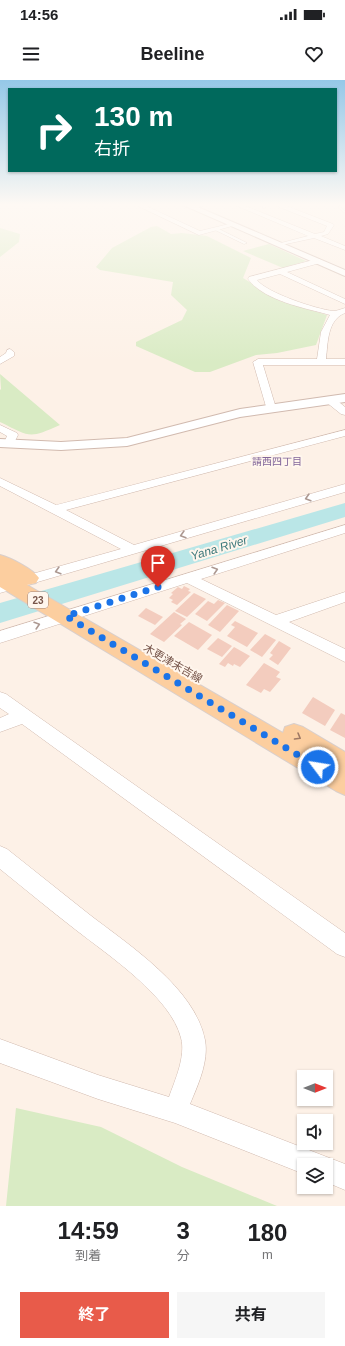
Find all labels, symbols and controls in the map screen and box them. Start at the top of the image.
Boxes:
text: 14:56 [20,6,58,23]
icon: menu [20,43,42,65]
icon: heart [303,43,325,65]
text: Beeline [140,44,205,64]
text: 130 m [94,101,173,132]
icon: right [28,104,80,156]
text: 右折 [94,139,130,159]
district label: 請西四丁目 [252,456,302,467]
one-way arrow [304,494,311,502]
one-way arrow [179,530,186,539]
water label: Yana River [189,532,250,563]
pin [141,546,175,587]
icon: arrive [147,552,169,574]
one-way arrow [55,566,62,575]
one-way arrow [211,566,218,575]
road number: 23 [28,592,48,608]
one-way arrow [34,621,41,630]
street label: 木更津末吉線 [141,641,205,685]
one-way arrow [294,732,301,740]
position arrow [297,746,339,788]
north arrow [297,1070,333,1106]
map controls [297,1070,333,1194]
button: sound [297,1114,333,1150]
button: layers [297,1158,333,1194]
text: 14:59 [58,1217,119,1244]
text: 3 [176,1217,190,1244]
text: 180 [247,1219,287,1246]
text: m [262,1247,273,1262]
text: 到着 [75,1248,101,1263]
text: 分 [177,1248,190,1263]
button: 終了 [20,1292,169,1338]
button: 共有 [177,1292,325,1338]

